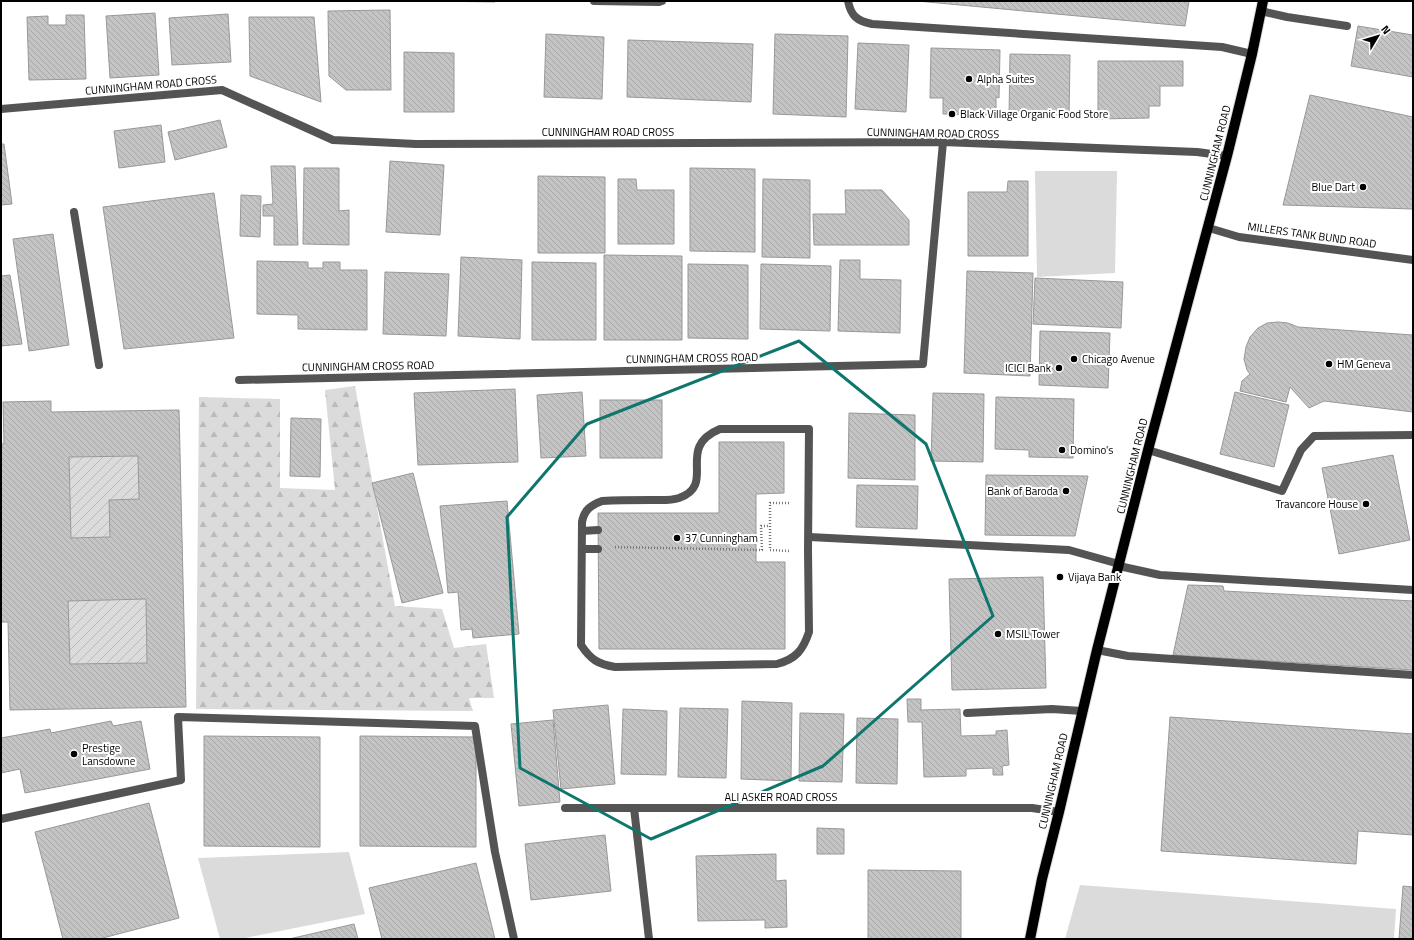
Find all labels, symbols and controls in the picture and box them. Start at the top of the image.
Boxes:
north arrow [1358,16,1398,56]
text: N [1377,22,1395,38]
street label: CUNNINGHAM ROAD CROSS [84,71,218,99]
place label: Alpha Suites [977,71,1034,87]
marker: Alpha Suites [964,74,974,84]
street label: CUNNINGHAM ROAD [1195,103,1235,203]
place label: Black Village Organic Food Store [960,106,1109,122]
marker: Black Village Organic Food Store [947,109,957,119]
street label: CUNNINGHAM ROAD CROSS [542,124,674,140]
street label: CUNNINGHAM ROAD CROSS [867,124,999,142]
place label: Blue Dart [1312,179,1355,195]
marker: Blue Dart [1358,182,1368,192]
street label: MILLERS TANK BUND ROAD [1247,218,1377,252]
street label: CUNNINGHAM CROSS ROAD [626,349,758,367]
place label: Chicago Avenue [1082,351,1155,367]
marker: Chicago Avenue [1069,354,1079,364]
place label: HM Geneva [1337,356,1391,372]
street label: CUNNINGHAM CROSS ROAD [302,357,434,375]
marker: HM Geneva [1324,359,1334,369]
place label: ICICI Bank [1005,360,1052,376]
marker: ICICI Bank [1054,363,1064,373]
street label: CUNNINGHAM ROAD [1112,416,1152,516]
place label: Domino's [1070,442,1113,458]
marker: Domino's [1057,445,1067,455]
place label: Bank of Baroda [987,483,1058,499]
marker: Bank of Baroda [1061,486,1071,496]
place label: Travancore House [1275,496,1358,512]
marker: Travancore House [1361,499,1371,509]
place label: 37 Cunningham [685,530,758,546]
marker: 37 Cunningham [672,533,682,543]
place label: Vijaya Bank [1068,569,1122,585]
marker: Vijaya Bank [1055,572,1065,582]
place label: MSIL Tower [1006,626,1060,642]
marker: MSIL Tower [993,629,1003,639]
street label: CUNNINGHAM ROAD [1034,731,1072,831]
place label: Prestige Lansdowne [82,740,136,769]
marker: Prestige Lansdowne [69,749,79,759]
street label: ALI ASKER ROAD CROSS [725,789,837,805]

